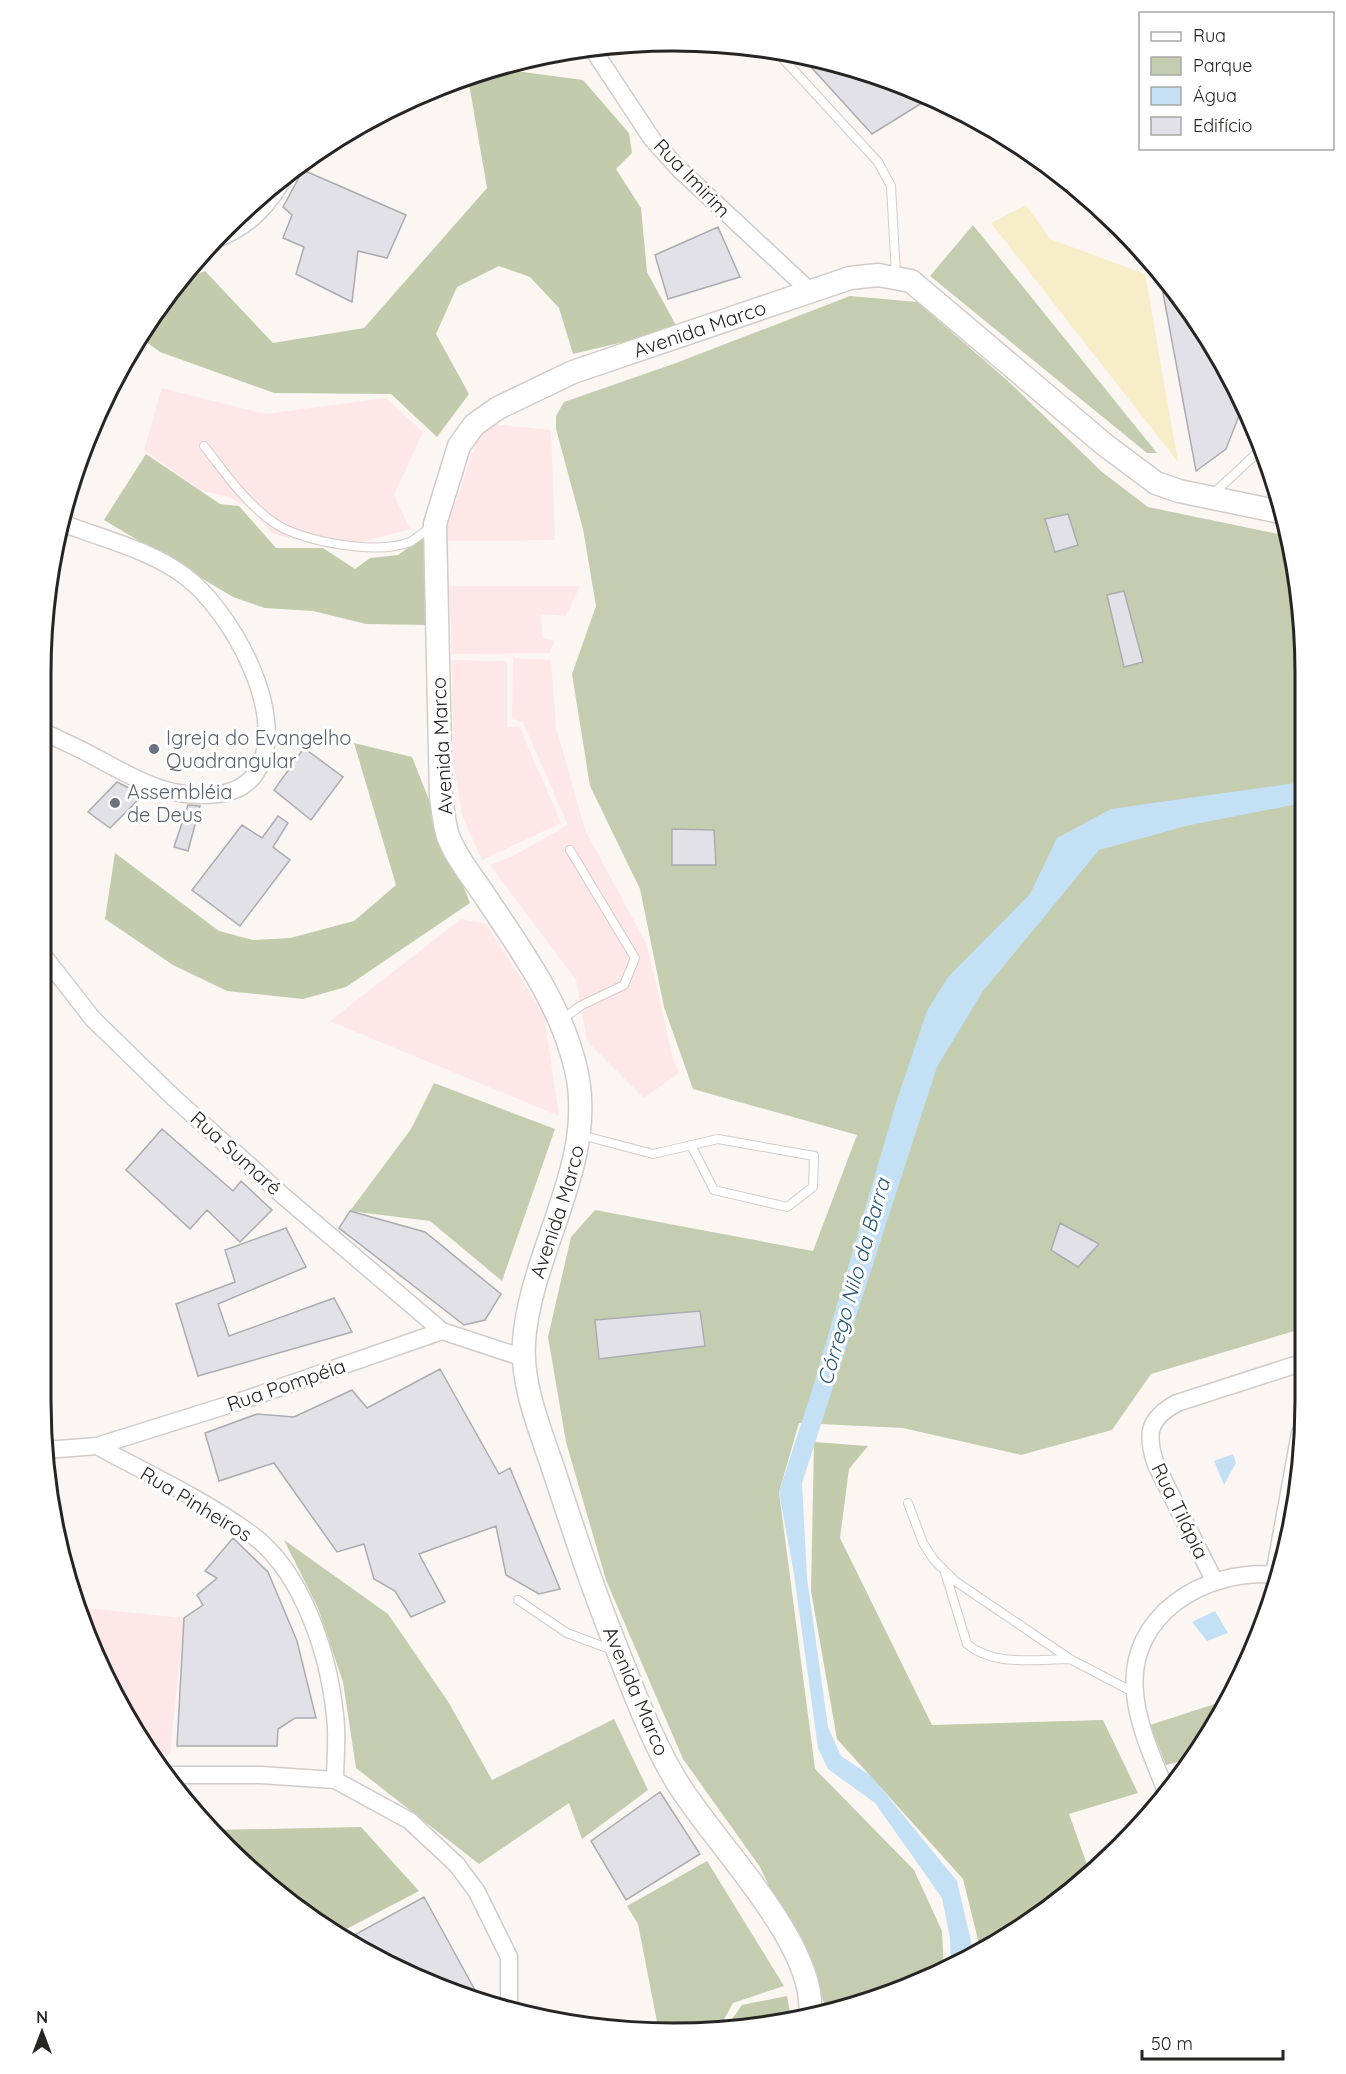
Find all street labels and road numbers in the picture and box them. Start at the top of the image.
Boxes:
street label: Rua Imirim [649,133,736,222]
street label: Avenida Marco [630,294,769,363]
street label: Avenida Marco [425,676,458,816]
street label: Rua Sumaré [186,1105,287,1200]
street label: Avenida Marco [524,1143,589,1281]
street label: Rua Pompéia [223,1353,349,1417]
street label: Rua Tilápia [1146,1459,1214,1563]
street label: Rua Pinheiros [136,1461,257,1547]
street label: Avenida Marco [598,1622,675,1759]

